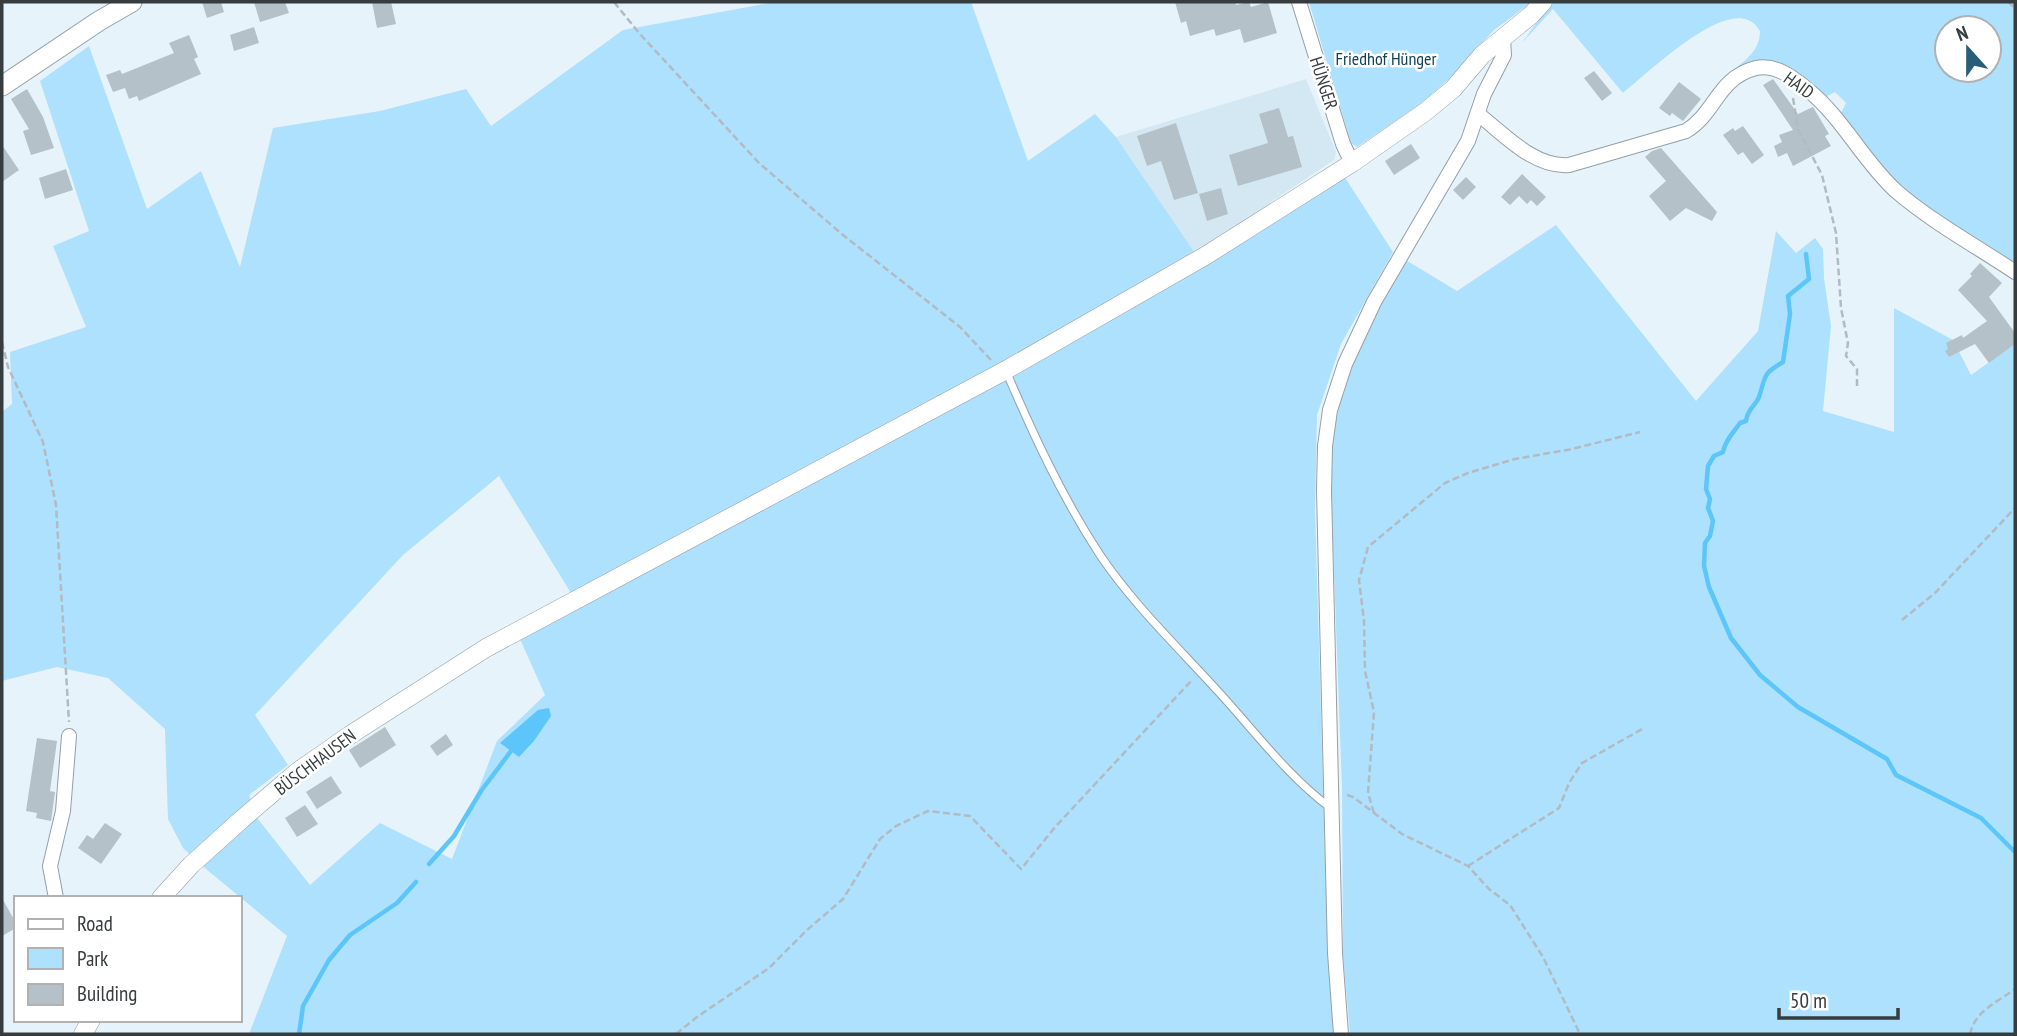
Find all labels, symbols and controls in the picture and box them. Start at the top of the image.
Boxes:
north arrow [1933,14,2003,84]
text: N [1953,20,1971,46]
park label: Friedhof Hünger [1336,47,1437,70]
street label: HÜNGER [1305,54,1343,113]
street label: HAID [1779,66,1819,104]
street label: BÜSCHHAUSEN [270,724,360,800]
legend [14,896,242,1022]
text: Road [77,910,113,937]
text: Park [77,945,108,972]
scale bar [1779,976,1898,1020]
text: Building [77,980,137,1007]
text: 50 m [1790,987,1827,1014]

